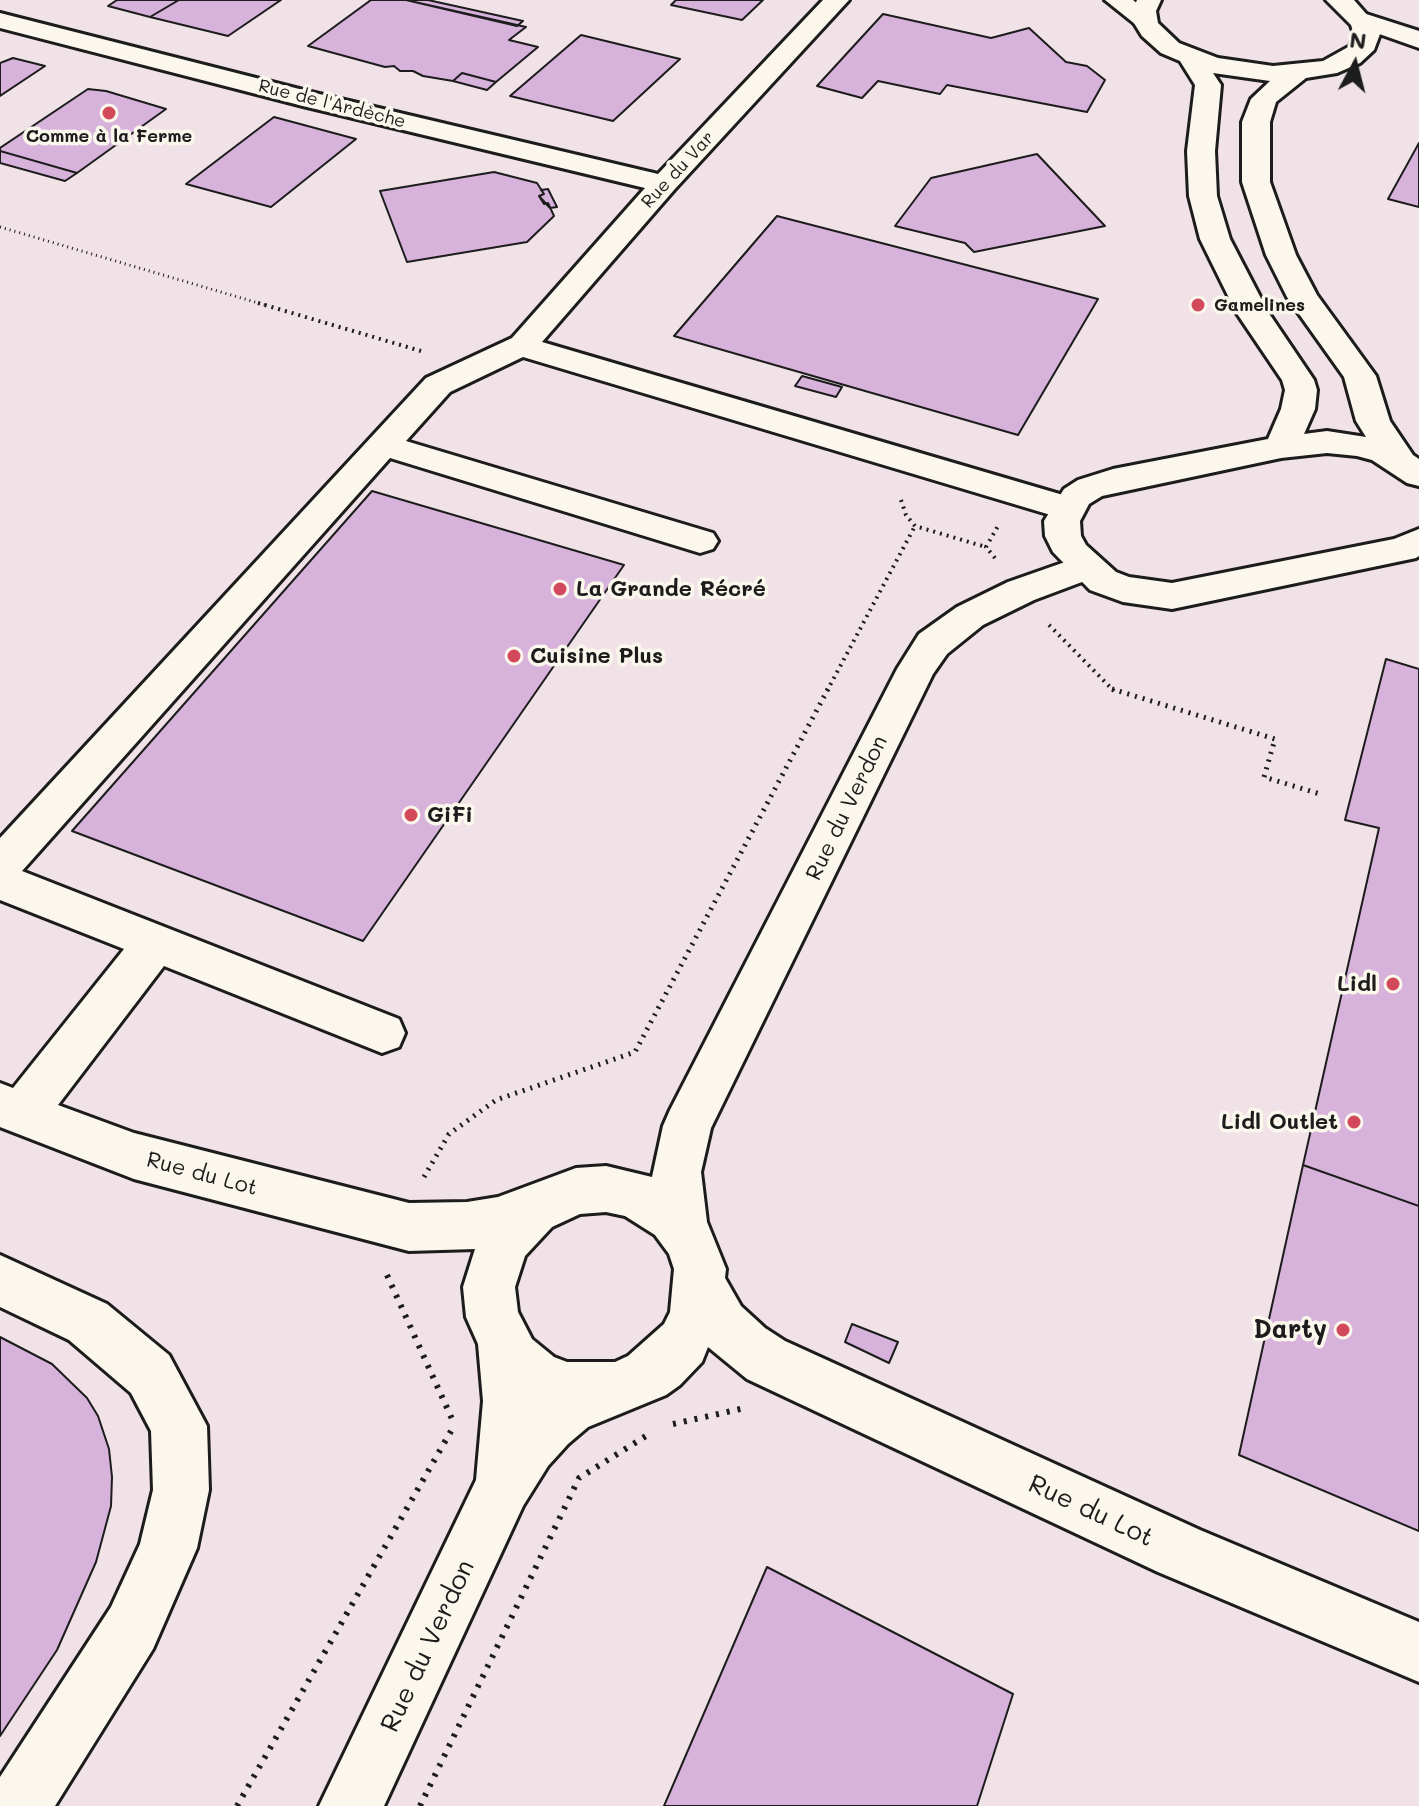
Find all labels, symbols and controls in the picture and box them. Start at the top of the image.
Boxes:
north arrow [1315,24,1395,104]
text: N [1348,24,1368,55]
street label: Rue de l'Ardèche [256,75,408,133]
marker: Comme à la Ferme [100,104,118,122]
place label: Comme à la Ferme [26,125,192,147]
street label: Rue du Var [637,127,719,213]
place label: Gamelines [1214,294,1305,316]
marker: Gamelines [1189,296,1207,314]
place label: La Grande Récré [576,576,766,602]
marker: La Grande Récré [551,580,569,598]
place label: Cuisine Plus [530,643,663,669]
marker: Cuisine Plus [505,647,523,665]
street label: Rue du Verdon [801,731,893,885]
place label: GiFi [427,802,473,828]
marker: GiFi [402,806,420,824]
place label: Lidl [1337,971,1377,997]
marker: Lidl [1384,975,1402,993]
place label: Lidl Outlet [1221,1109,1338,1135]
marker: Lidl Outlet [1345,1113,1363,1131]
street label: Rue du Lot [143,1146,261,1202]
place label: Darty [1253,1314,1327,1346]
marker: Darty [1334,1321,1352,1339]
street label: Rue du Lot [1023,1468,1159,1554]
street label: Rue du Verdon [374,1555,482,1737]

